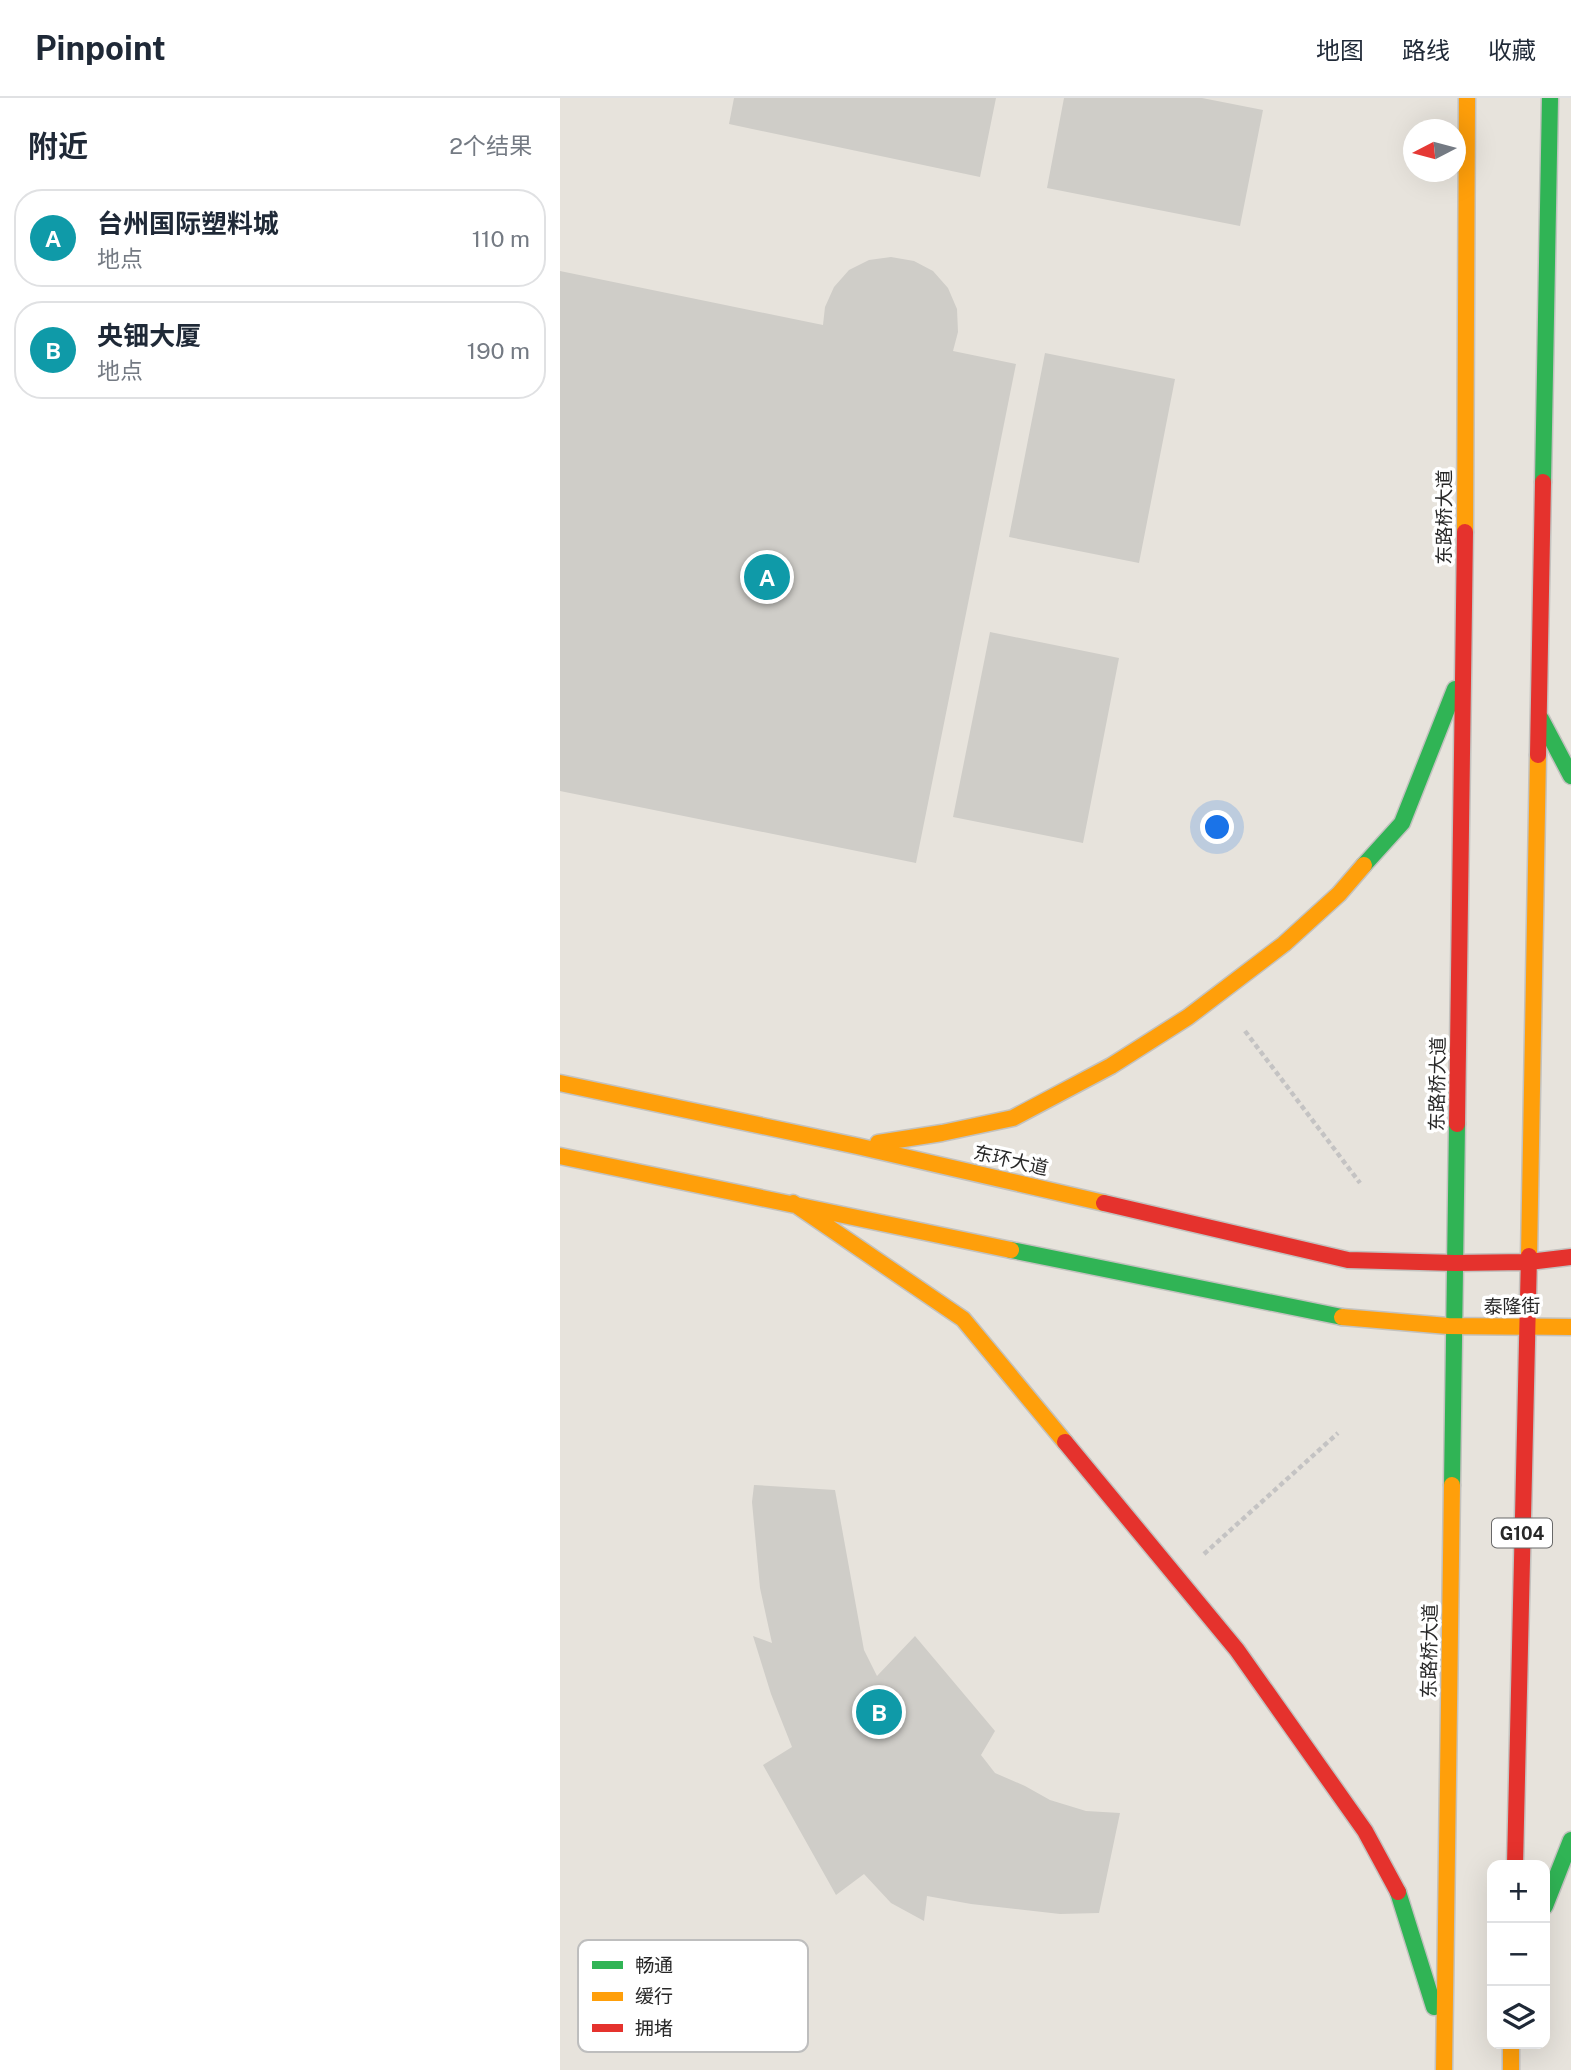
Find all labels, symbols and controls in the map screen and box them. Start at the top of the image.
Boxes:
text: Pinpoint [35,29,166,67]
text: 地图 [1316,36,1364,64]
text: 路线 [1402,36,1450,64]
text: 收藏 [1488,36,1536,64]
north arrow [1403,119,1466,182]
text: 附近 [28,128,88,164]
text: 2个结果 [449,132,532,159]
text: 台州国际塑料城 [97,208,279,239]
text: A [45,225,61,252]
text: 110 m [472,225,530,252]
text: 地点 [97,245,143,272]
text: 央钿大厦 [97,320,201,351]
text: B [45,337,61,364]
text: 190 m [467,337,530,364]
text: 地点 [97,357,143,384]
street label: 东路桥大道 [1433,469,1455,565]
pin: A [744,551,790,603]
your location [1200,810,1234,844]
street label: 东路桥大道 [1425,1036,1449,1132]
street label: 东环大道 [971,1141,1051,1179]
street label: 泰隆街 [1483,1295,1541,1317]
road number: G104 [1492,1518,1552,1548]
street label: 东路桥大道 [1417,1603,1441,1699]
pin: B [856,1686,902,1738]
map controls [1487,1860,1550,2049]
button: + [1487,1860,1550,1923]
button: − [1487,1923,1550,1986]
legend [578,1940,808,2052]
text: 畅通 [635,1954,673,1976]
text: 缓行 [635,1985,673,2007]
button: layers [1487,1986,1550,2049]
text: 拥堵 [635,2017,673,2039]

